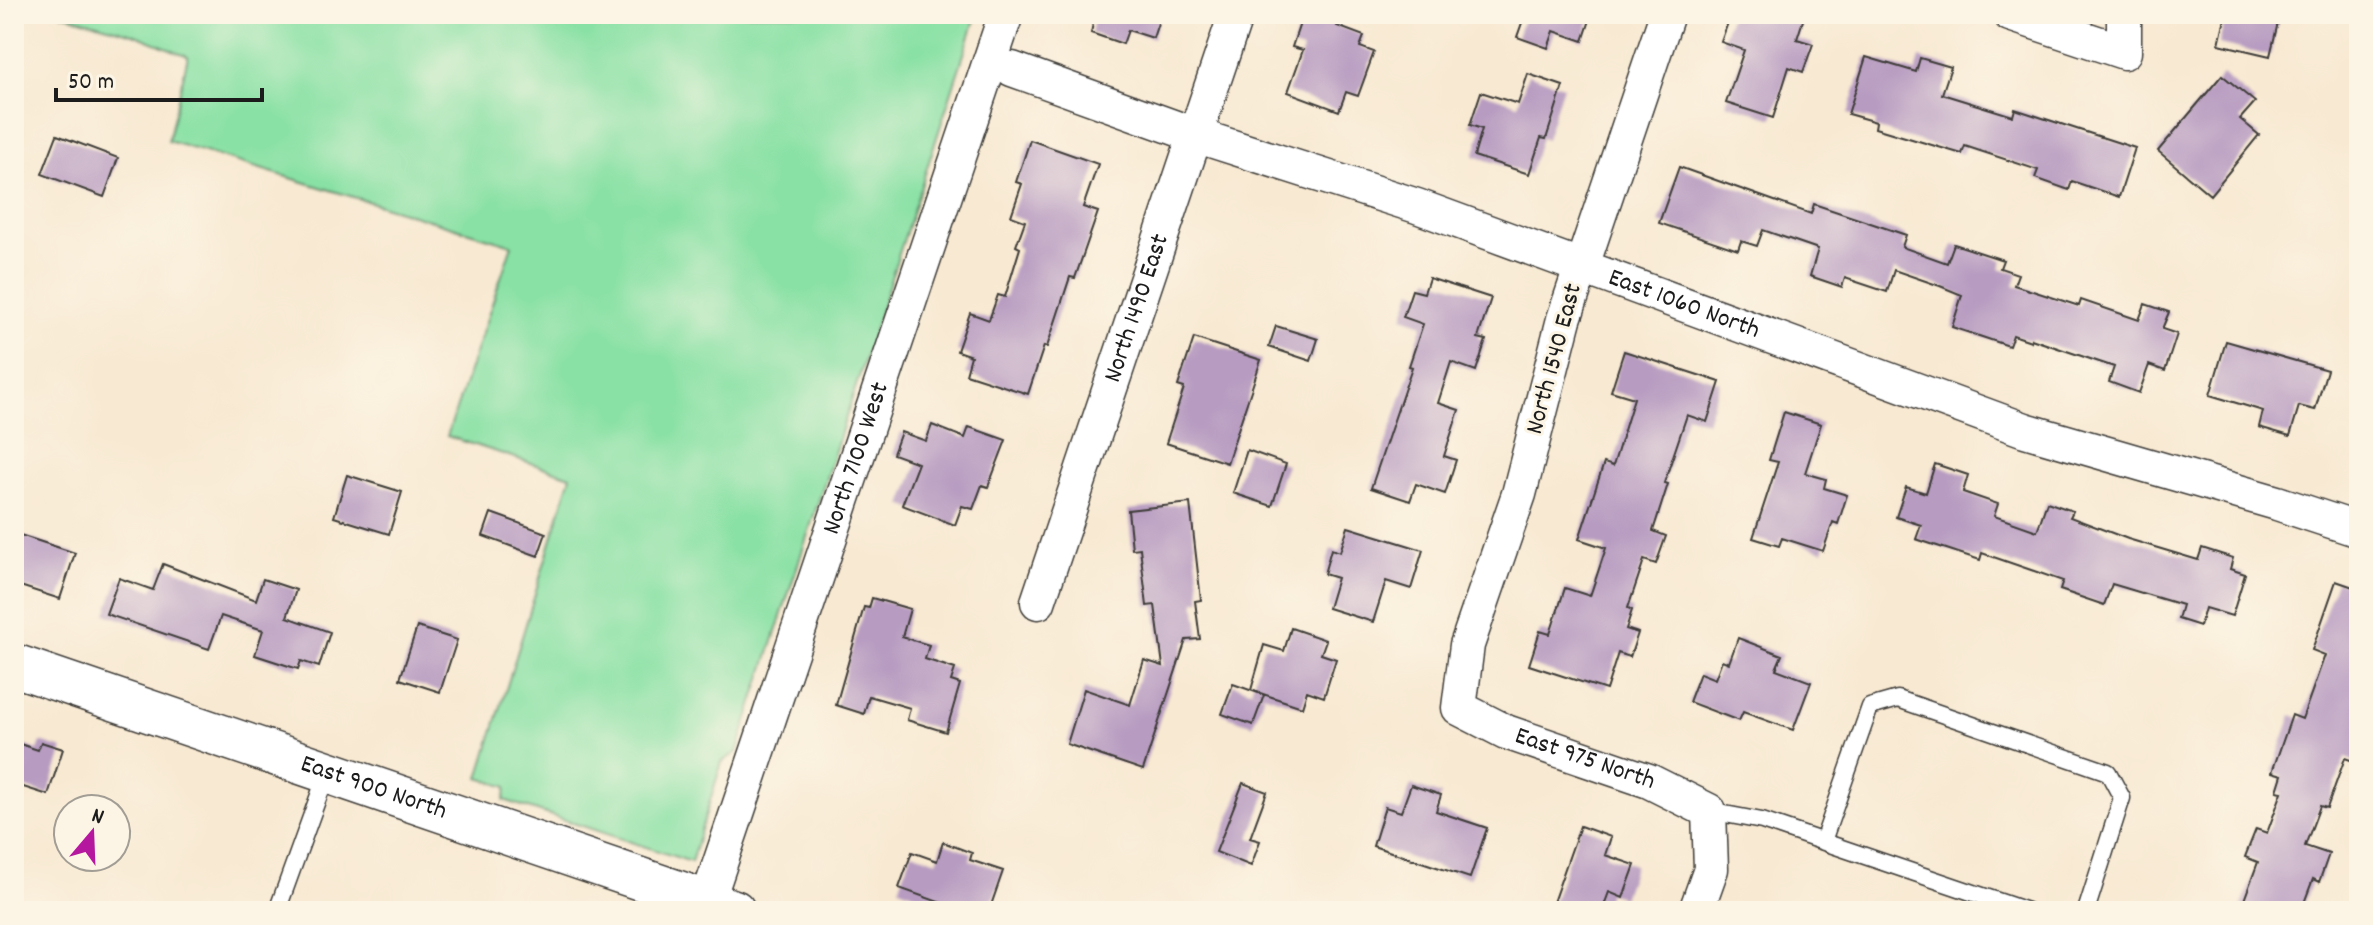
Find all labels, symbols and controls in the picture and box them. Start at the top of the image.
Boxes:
scale bar [56,52,262,102]
text: 50 m [68,66,114,100]
street label: North 1490 East [1095,229,1179,387]
street label: East 1060 North [1603,259,1765,349]
street label: North 1540 East [1517,279,1593,439]
street label: North 7100 West [814,377,899,539]
street label: East 975 North [1510,718,1660,800]
street label: East 900 North [295,746,452,830]
north arrow [52,793,132,873]
text: N [87,801,108,834]

